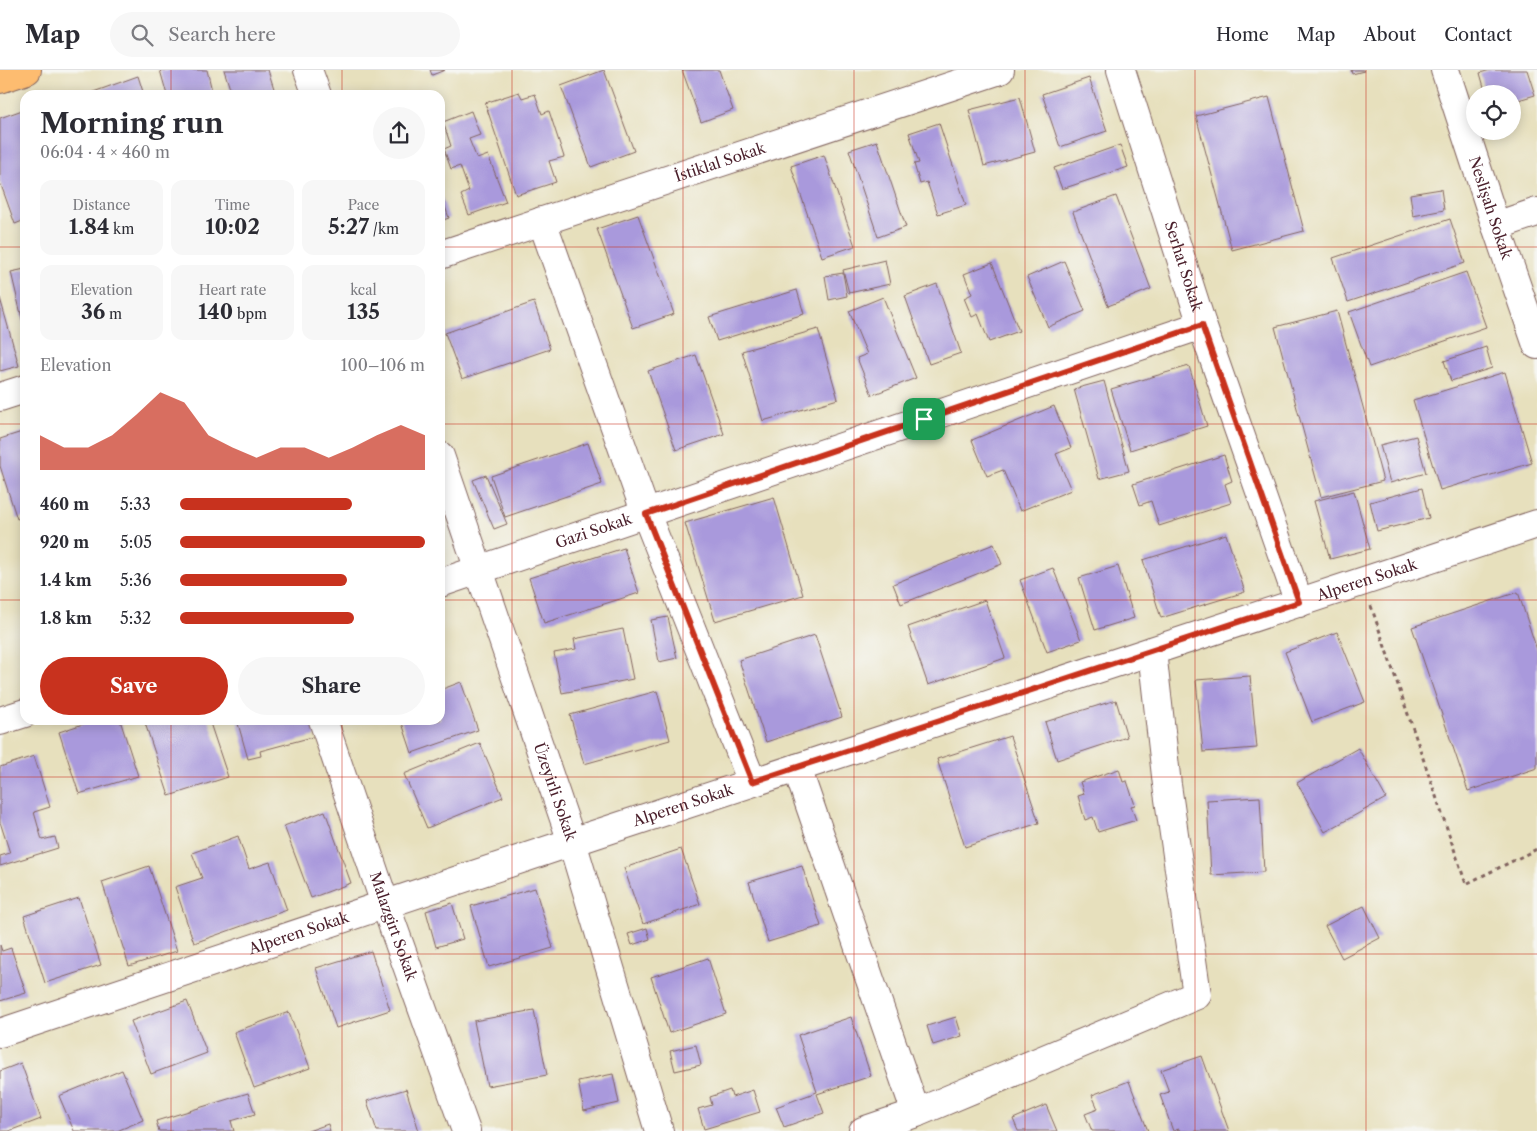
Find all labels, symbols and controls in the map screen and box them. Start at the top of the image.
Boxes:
search box [110,12,460,57]
text: Map [25,20,80,49]
icon: search [128,21,156,49]
text: Search here [168,23,276,46]
text: Home [1216,24,1269,46]
text: Map [1297,24,1335,46]
text: About [1363,24,1416,46]
text: Contact [1444,24,1512,46]
map controls [1466,85,1521,140]
button: locate [1466,85,1521,140]
text: Morning run [40,106,224,140]
button: share [373,107,425,159]
street label: İstiklal Sokak [672,138,769,186]
text: 06:04 · 4 × 460 m [40,142,170,162]
street label: Neslişah Sokak [1465,154,1517,263]
text: Distance [73,196,130,214]
text: Time [215,196,250,214]
text: Pace [348,196,379,214]
text: 1.84 [69,214,109,239]
text: 10:02 [205,214,260,239]
text: 5:27 [328,214,369,239]
street label: Serhat Sokak [1161,219,1207,315]
text: km [109,220,134,238]
text: /km [369,220,399,238]
text: Elevation [70,281,133,299]
text: Heart rate [199,281,266,299]
text: kcal [350,281,377,299]
text: 36 [81,299,105,324]
text: 140 [198,299,233,324]
text: 135 [347,299,380,324]
text: m [105,305,122,323]
text: bpm [233,305,267,323]
text: Elevation [40,355,111,375]
text: 100–106 m [341,355,425,375]
pin [903,398,945,440]
icon: arrive [910,405,938,433]
text: 460 m [40,494,89,514]
text: 5:33 [120,494,151,514]
street label: Gazi Sokak [553,508,635,552]
text: 920 m [40,532,89,552]
text: 5:05 [120,532,152,552]
street label: Alperen Sokak [1313,554,1421,605]
text: 1.4 km [40,570,92,590]
text: 5:36 [120,570,151,590]
text: 1.8 km [40,608,92,628]
text: 5:32 [120,608,151,628]
button: Save [40,657,228,715]
button: Share [238,657,425,715]
street label: Üzeyirli Sokak [530,740,581,845]
street label: Alperen Sokak [629,779,737,831]
street label: Malazgirt Sokak [366,869,422,985]
street label: Alperen Sokak [245,907,352,959]

